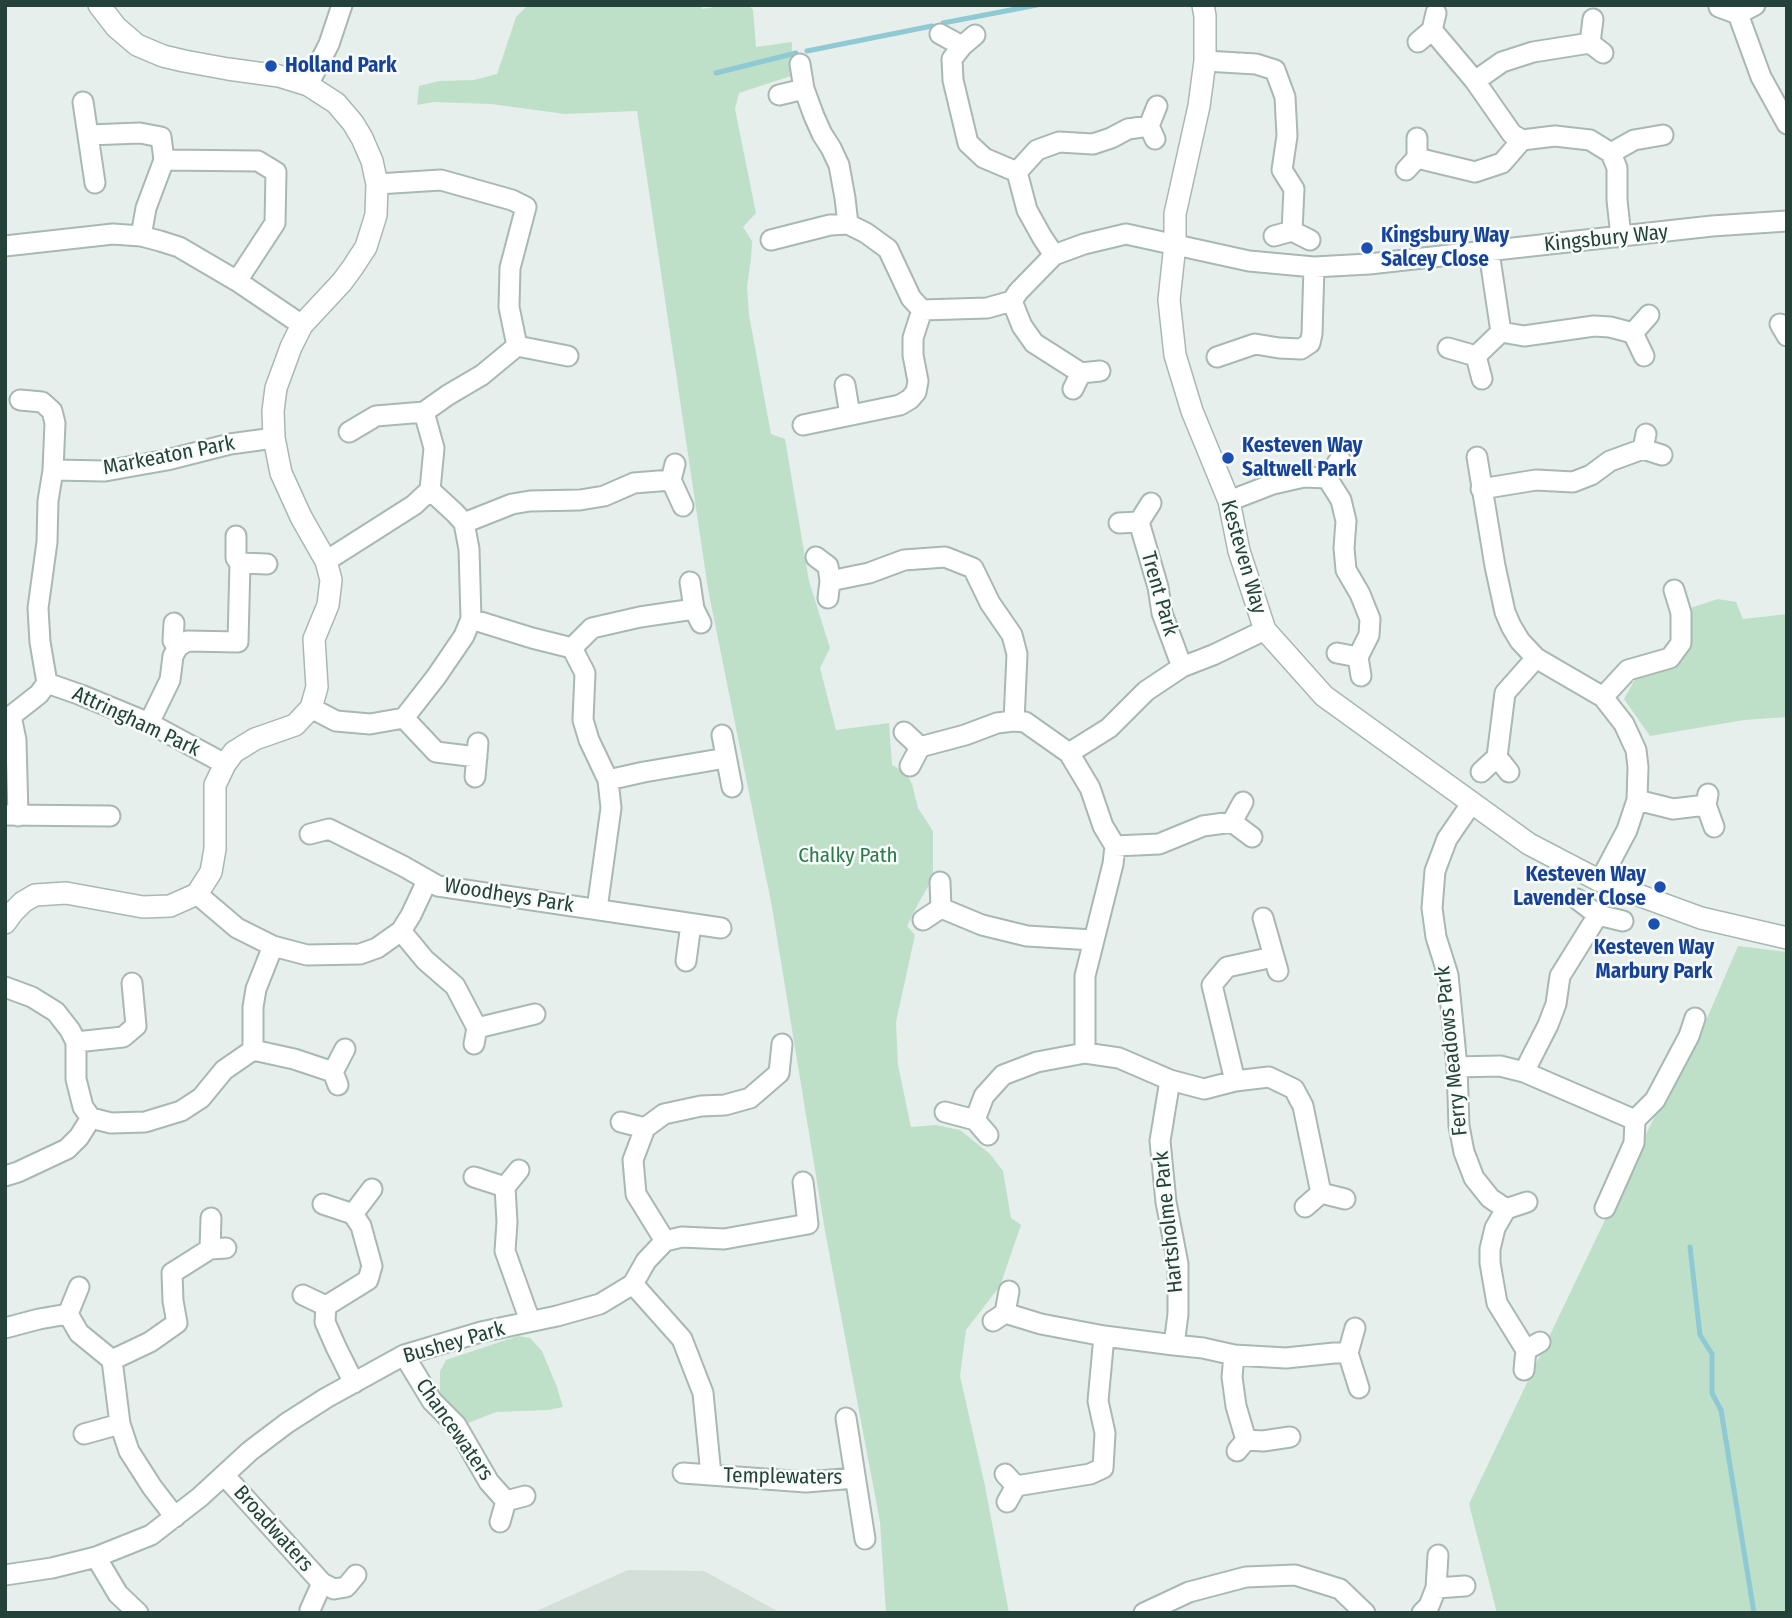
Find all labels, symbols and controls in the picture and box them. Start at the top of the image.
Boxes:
place label: Holland Park [285,53,397,79]
marker: Holland Park [263,58,279,74]
street label: Kingsbury Way [1543,220,1669,258]
place label: Kingsbury Way Salcey Close [1381,223,1509,273]
marker: Kingsbury Way Salcey Close [1359,240,1375,256]
street label: Markeaton Park [101,431,237,481]
place label: Kesteven Way Saltwell Park [1242,433,1363,483]
marker: Kesteven Way Saltwell Park [1220,450,1236,466]
street label: Kesteven Way [1215,497,1271,617]
street label: Trent Park [1135,549,1183,639]
street label: Attringham Park [68,681,204,763]
park label: Chalky Path [798,843,898,869]
place label: Kesteven Way Lavender Close [1513,862,1646,912]
street label: Woodheys Park [443,873,575,919]
marker: Kesteven Way Lavender Close [1652,879,1668,895]
marker: Kesteven Way Marbury Park [1646,916,1662,932]
place label: Kesteven Way Marbury Park [1594,935,1714,985]
street label: Ferry Meadows Park [1431,965,1473,1137]
street label: Hartsholme Park [1149,1150,1189,1294]
street label: Bushey Park [400,1317,508,1369]
street label: Chancewaters [410,1374,498,1486]
street label: Templewaters [723,1463,843,1491]
street label: Broadwaters [228,1481,318,1577]

